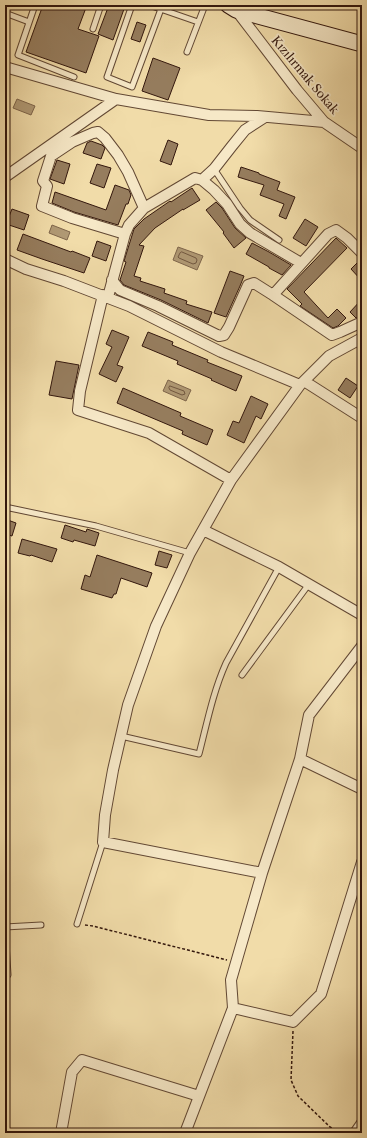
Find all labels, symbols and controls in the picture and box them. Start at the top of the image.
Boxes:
street label: Kızılırmak Sokak [268,33,343,117]

